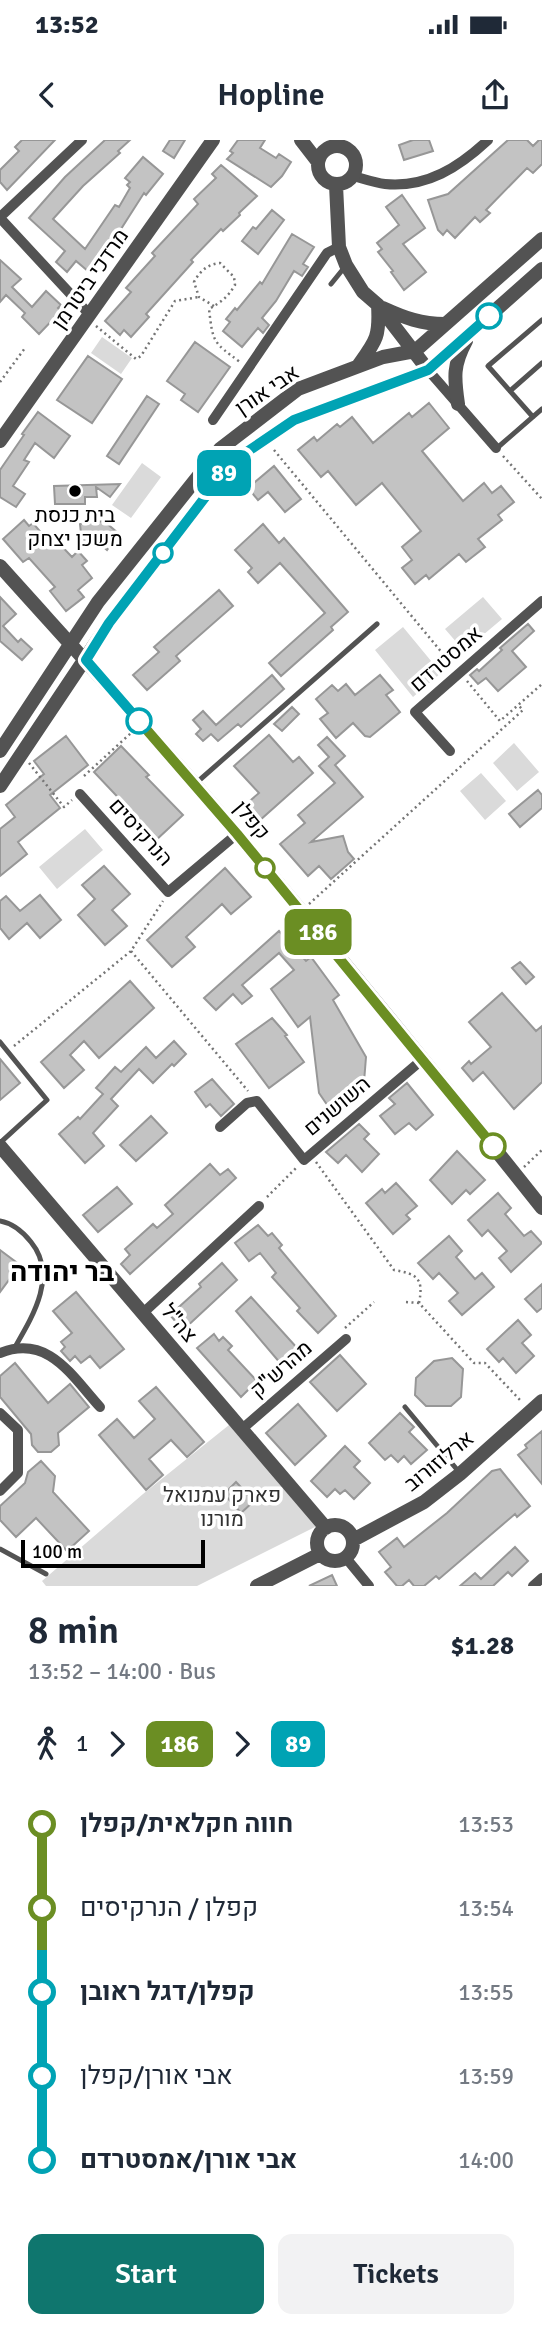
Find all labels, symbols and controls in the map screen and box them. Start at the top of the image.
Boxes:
text: 13:52 [35,9,99,41]
text: Hopline [217,75,325,114]
icon: back [28,76,66,114]
icon: share [476,76,514,114]
street label: מרדכי ביטרמן [46,224,134,334]
unlabelled marker [476,303,502,329]
street label: אבי אורן [230,359,304,421]
line badge: 89 [192,450,256,496]
text: 89 [211,458,237,488]
marker: בית כנסת משכן יצחק [67,483,83,499]
place label: בית כנסת משכן יצחק [27,502,123,552]
unlabelled marker [153,543,173,563]
street label: אמסטרדם [404,620,488,698]
unlabelled marker [126,708,152,734]
street label: הנרקיסים [104,793,178,871]
street label: קפלן [228,795,276,845]
unlabelled marker [255,858,275,878]
line badge: 186 [278,909,358,955]
text: 186 [299,917,337,947]
street label: השושנים [298,1071,376,1141]
unlabelled marker [480,1133,506,1159]
district label: בר יהודה [10,1255,114,1289]
street label: צה"ל [155,1298,203,1348]
street label: מהרש"ק [245,1335,317,1403]
street label: ארלוזורוב [399,1425,479,1497]
park label: פארק עמנואל מורנו [163,1482,281,1532]
scale bar [21,1537,205,1569]
text: 100 m [32,1540,82,1564]
text: 8 min [28,1607,119,1654]
text: $1.28 [450,1630,514,1662]
text: 13:52 – 14:00 · Bus [28,1657,216,1686]
icon: walk [28,1725,66,1763]
icon: forward [98,1725,136,1763]
icon: forward [223,1725,261,1763]
text: 1 [76,1729,88,1758]
text: 186 [160,1729,199,1759]
text: 89 [285,1729,311,1759]
text: חווה חקלאית/קפלן [80,1808,293,1840]
text: 13:53 [458,1810,514,1839]
text: קפלן / הנרקיסים [80,1892,258,1924]
text: 13:54 [458,1894,514,1923]
text: קפלן/דגל ראובן [80,1976,255,2008]
text: 13:55 [458,1978,514,2007]
text: אבי אורן/קפלן [80,2060,233,2092]
text: 13:59 [458,2062,514,2091]
text: אבי אורן/אמסטרדם [80,2144,297,2176]
text: 14:00 [458,2146,514,2175]
button: Start [28,2234,264,2314]
button: Tickets [278,2234,514,2314]

